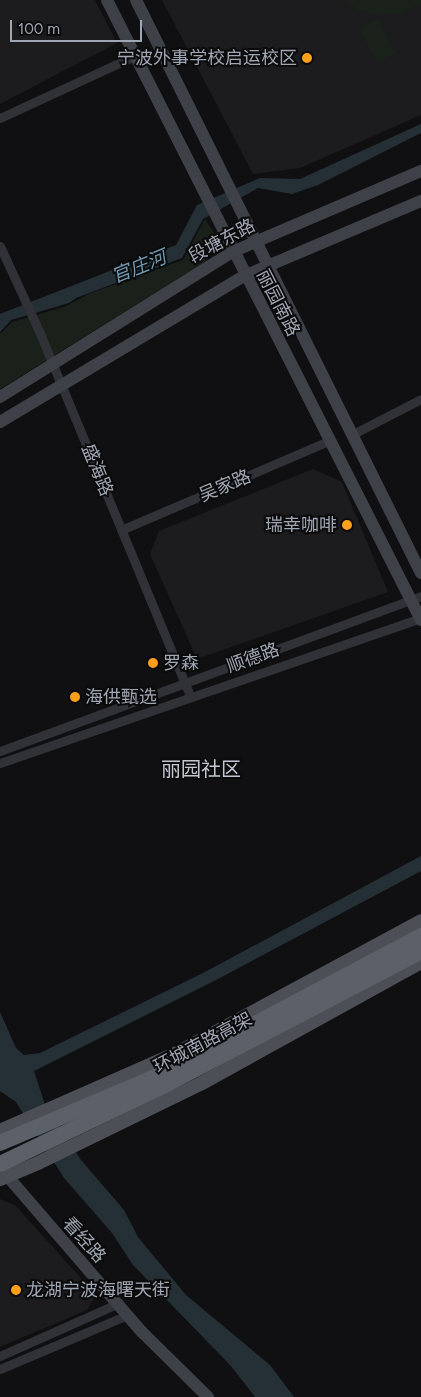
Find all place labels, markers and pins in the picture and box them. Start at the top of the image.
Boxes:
place label: 宁波外事学校启运校区 [117,47,297,69]
marker: 宁波外事学校启运校区 [301,52,313,64]
place label: 瑞幸咖啡 [265,514,337,536]
marker: 瑞幸咖啡 [341,519,353,531]
place label: 罗森 [163,652,199,674]
marker: 罗森 [147,657,159,669]
place label: 海供甄选 [85,686,157,708]
marker: 海供甄选 [69,691,81,703]
place label: 龙湖宁波海曙天街 [26,1279,170,1301]
marker: 龙湖宁波海曙天街 [10,1284,22,1296]

